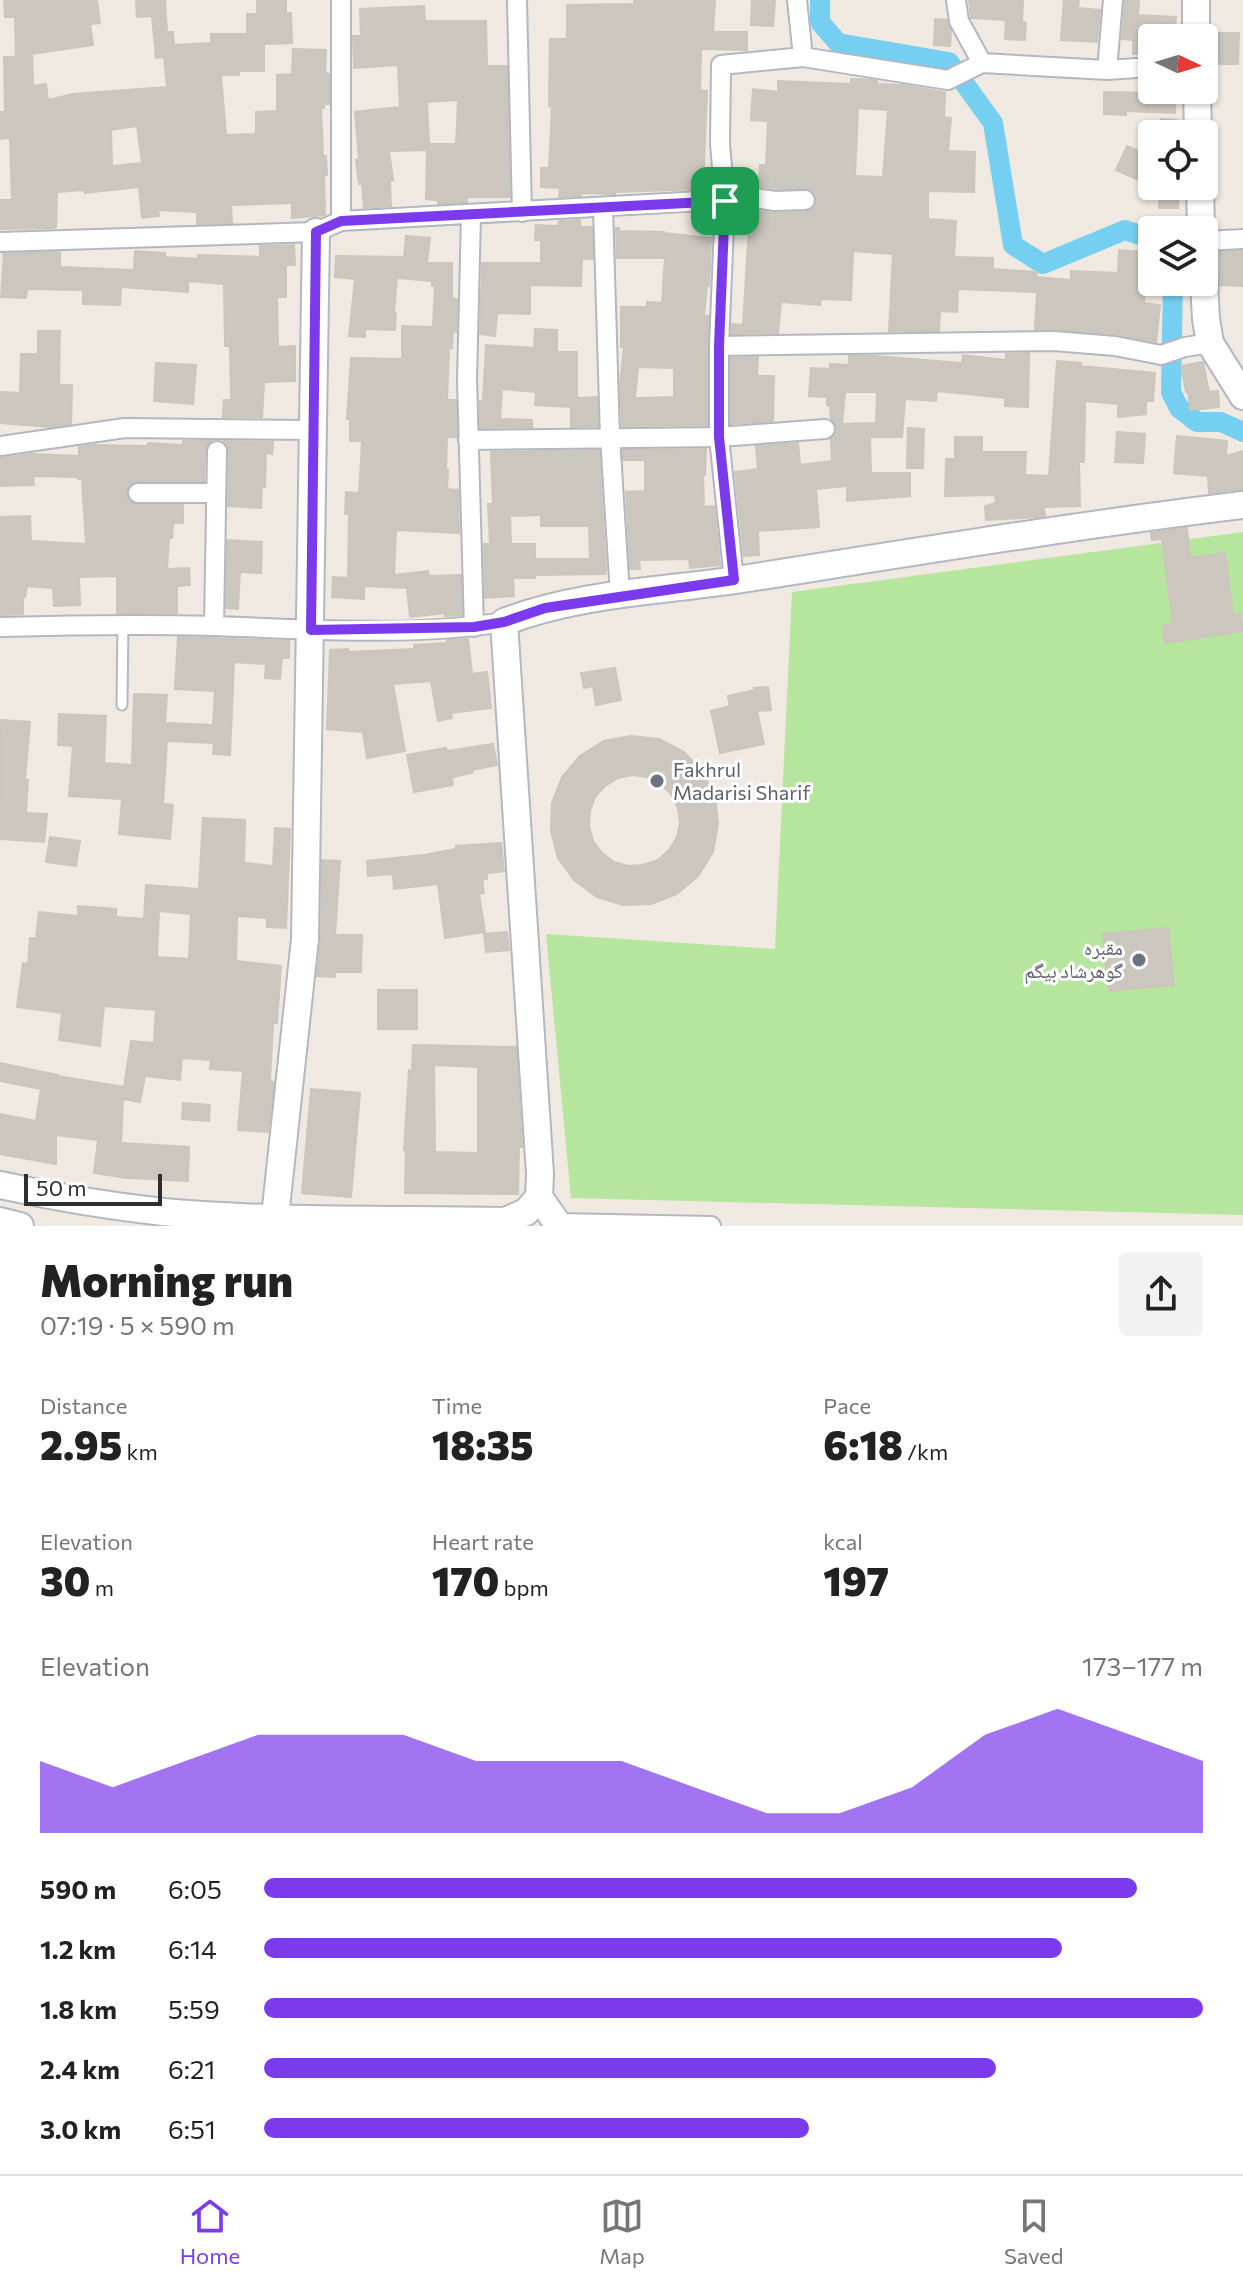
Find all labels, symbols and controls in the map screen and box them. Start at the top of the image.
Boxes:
north arrow [1138,24,1218,104]
map controls [1138,24,1218,296]
button: locate [1138,120,1218,200]
pin [691,167,759,235]
icon: arrive [703,179,747,223]
button: layers [1138,216,1218,296]
place label: Fakhrul Madarisi Sharif [673,757,810,804]
marker: Fakhrul Madarisi Sharif [648,772,666,790]
place label: مقبره گوهرشاد بیگم [1024,935,1123,985]
marker: مقبره گوهرشاد بیگم [1130,951,1148,969]
scale bar [24,1170,162,1206]
text: 50 m [36,1174,86,1201]
text: Morning run [40,1252,293,1306]
button: share [1119,1252,1203,1336]
text: 07:19 · 5 × 590 m [40,1309,235,1340]
text: Distance [40,1392,127,1419]
text: Time [432,1392,482,1419]
text: Pace [823,1392,871,1419]
text: 2.95 [40,1419,122,1468]
text: 18:35 [432,1419,534,1468]
text: 6:18 [823,1419,903,1468]
text: km [122,1438,158,1465]
text: /km [903,1438,948,1465]
text: Elevation [40,1528,133,1555]
text: Heart rate [432,1528,534,1555]
text: kcal [823,1528,863,1555]
text: 30 [40,1555,90,1604]
text: 170 [432,1555,499,1604]
text: 197 [823,1555,889,1604]
text: m [90,1574,114,1601]
text: bpm [499,1574,549,1601]
text: Elevation [40,1650,150,1681]
text: 173–177 m [1082,1650,1203,1681]
text: 590 m [40,1873,116,1904]
text: 6:05 [168,1873,222,1904]
text: 1.2 km [40,1933,116,1964]
text: 6:14 [168,1933,217,1964]
text: 1.8 km [40,1993,117,2024]
text: 5:59 [168,1993,220,2024]
text: 2.4 km [40,2053,120,2084]
text: 6:21 [168,2053,215,2084]
text: 3.0 km [40,2113,121,2144]
text: 6:51 [168,2113,216,2144]
tab: Home [180,2194,240,2269]
tab: Map [599,2194,645,2269]
tab: Saved [1004,2194,1063,2269]

